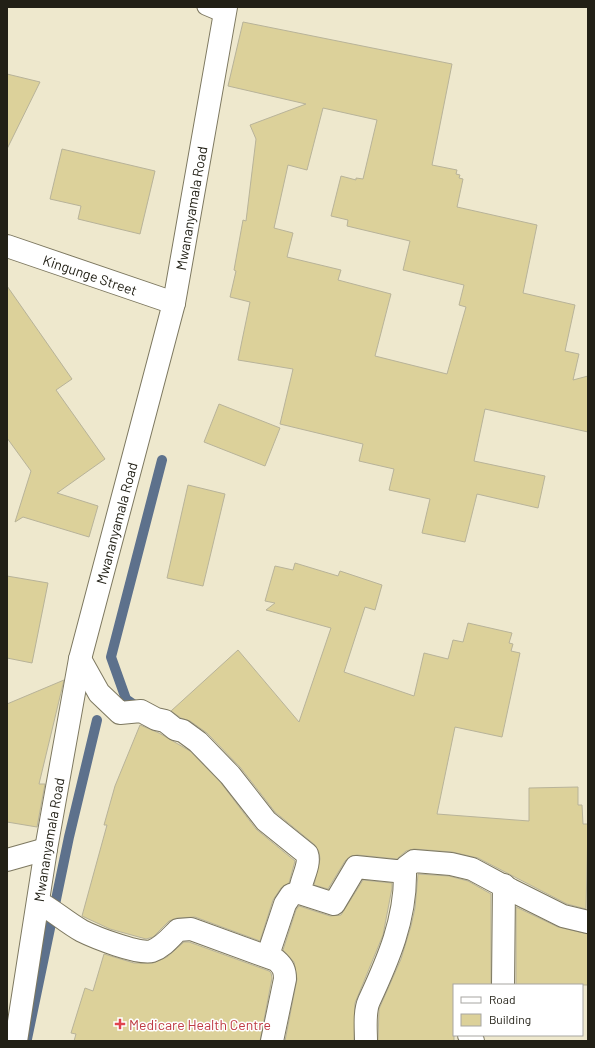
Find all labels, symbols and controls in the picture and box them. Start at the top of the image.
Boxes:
street label: Mwananyamala Road [171,145,210,271]
street label: Kingunge Street [41,251,140,298]
street label: Mwananyamala Road [92,460,140,586]
street label: Mwananyamala Road [29,776,67,903]
legend [453,984,583,1036]
text: Road [489,992,516,1006]
text: Building [489,1012,531,1026]
place label: Medicare Health Centre [129,1016,271,1033]
marker: Medicare Health Centre [114,1018,126,1030]

